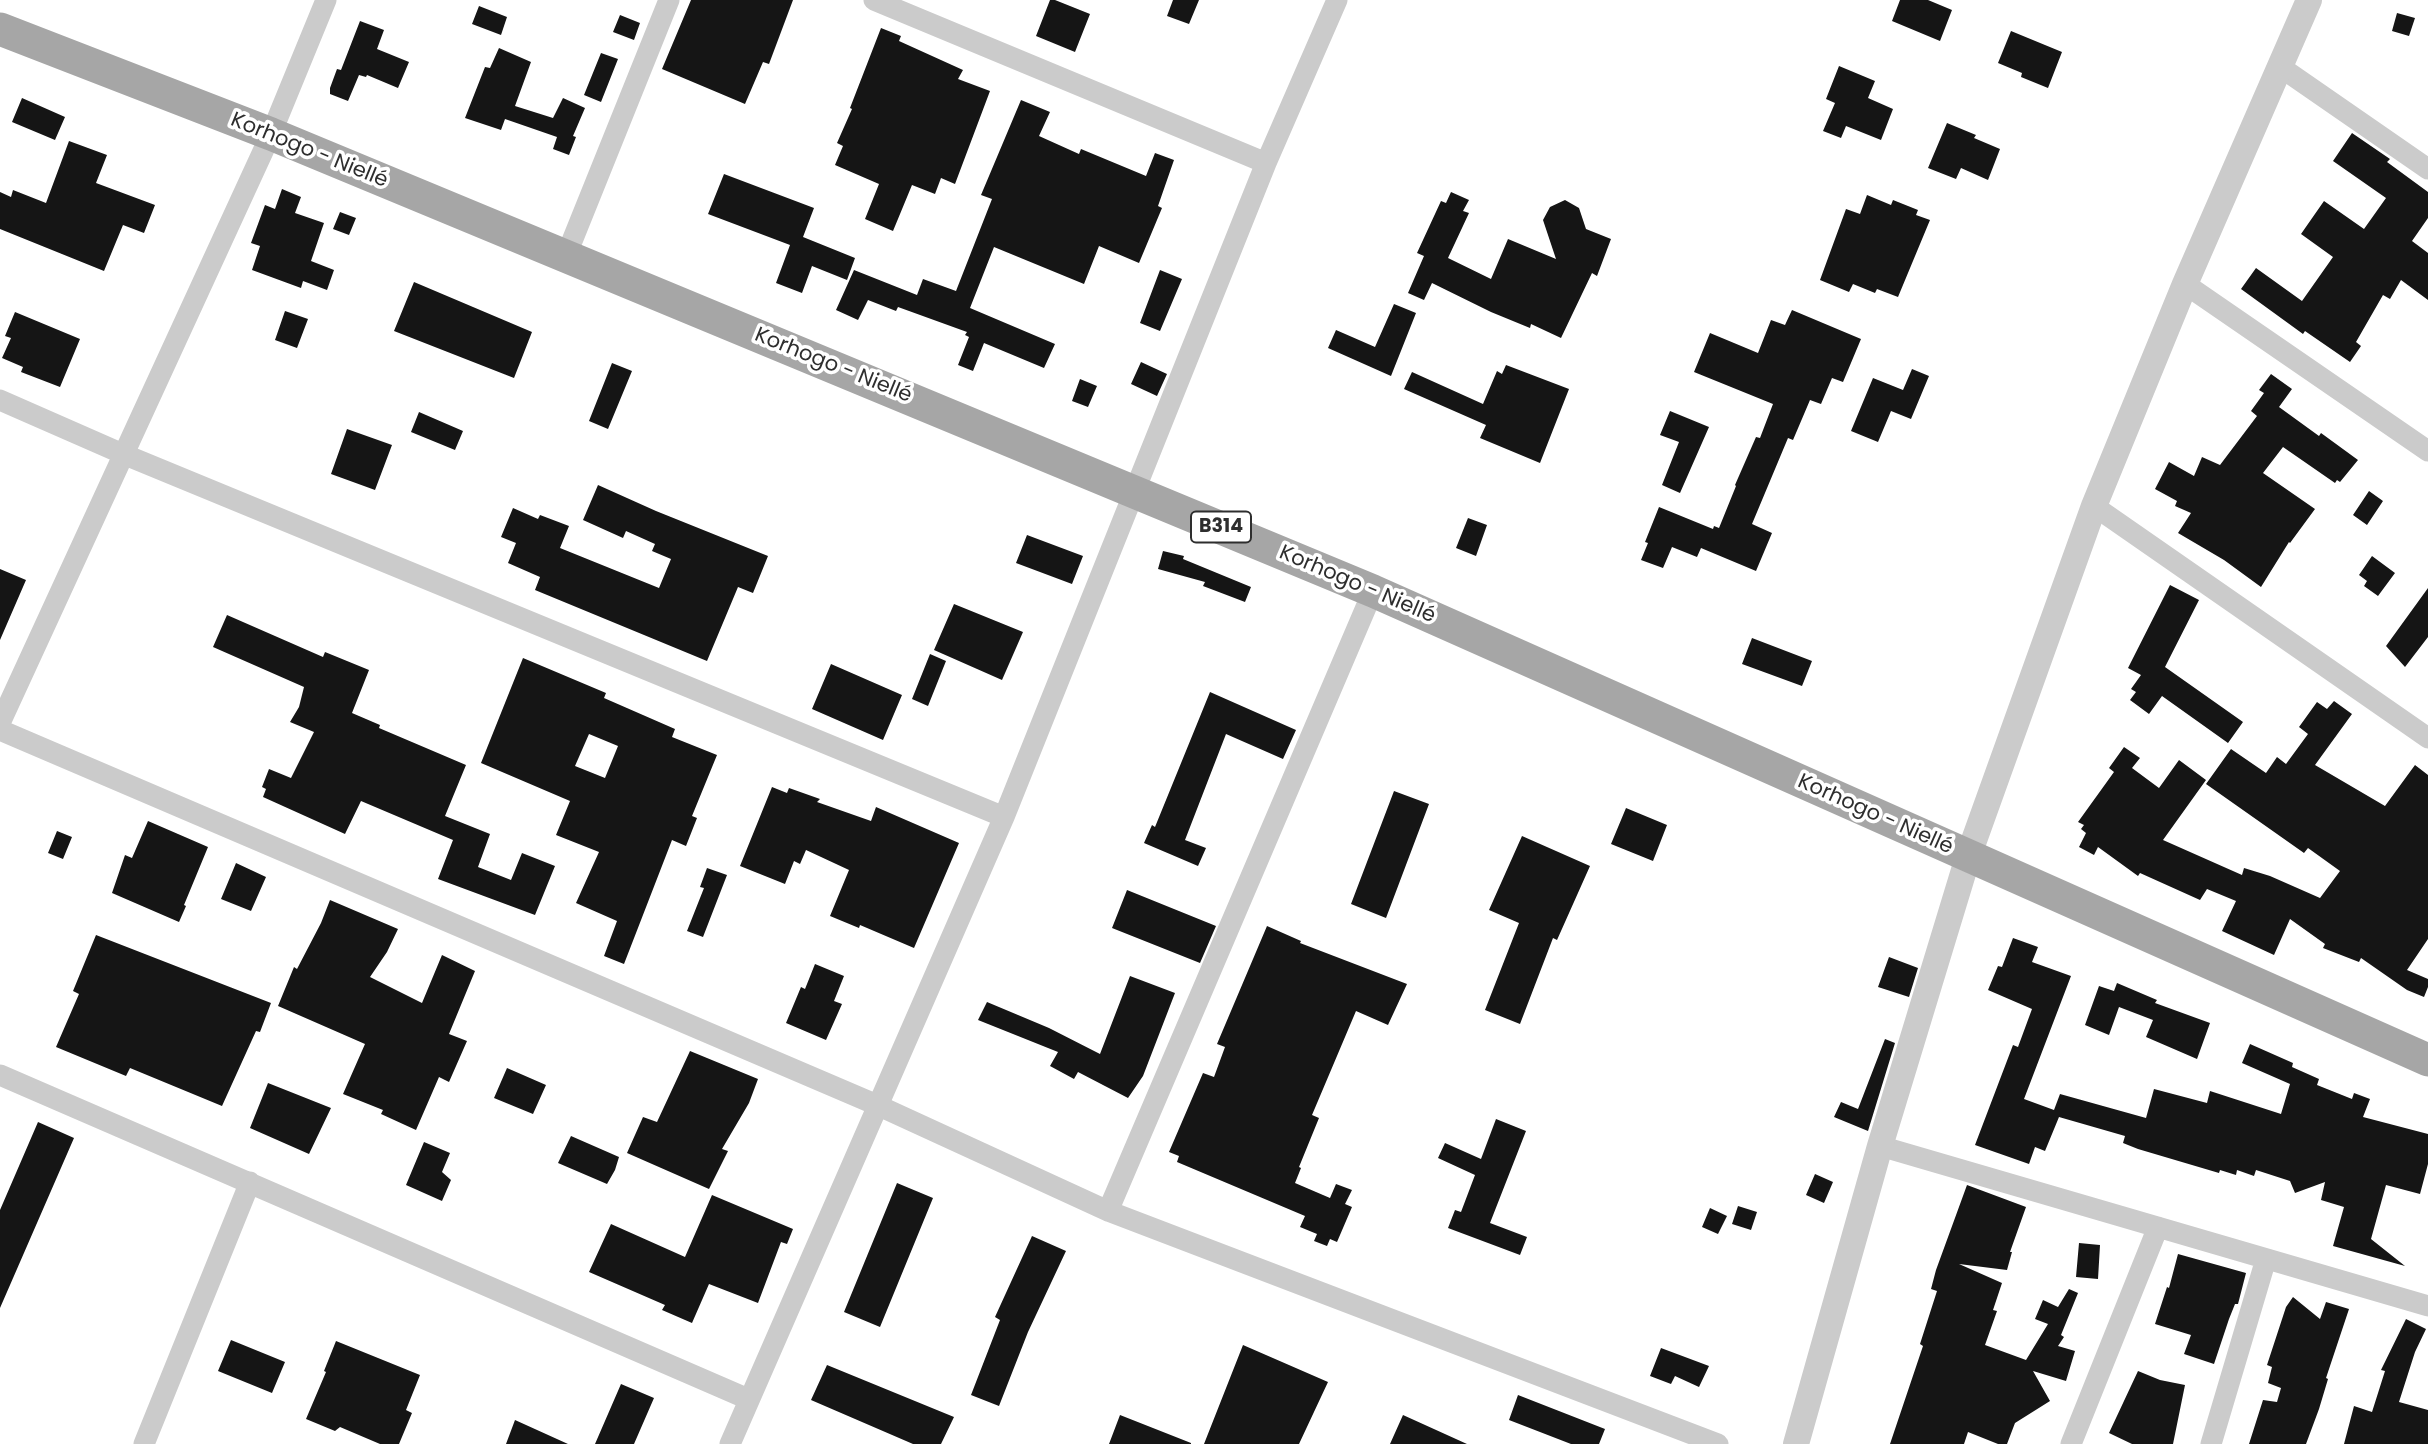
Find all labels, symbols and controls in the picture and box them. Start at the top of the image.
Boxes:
street label: Korhogo - Niellé [227,108,391,194]
street label: Korhogo - Niellé [751,323,915,409]
road number: B314 [1191,512,1251,542]
street label: Korhogo - Niellé [1275,541,1439,629]
street label: Korhogo - Niellé [1793,769,1957,861]

